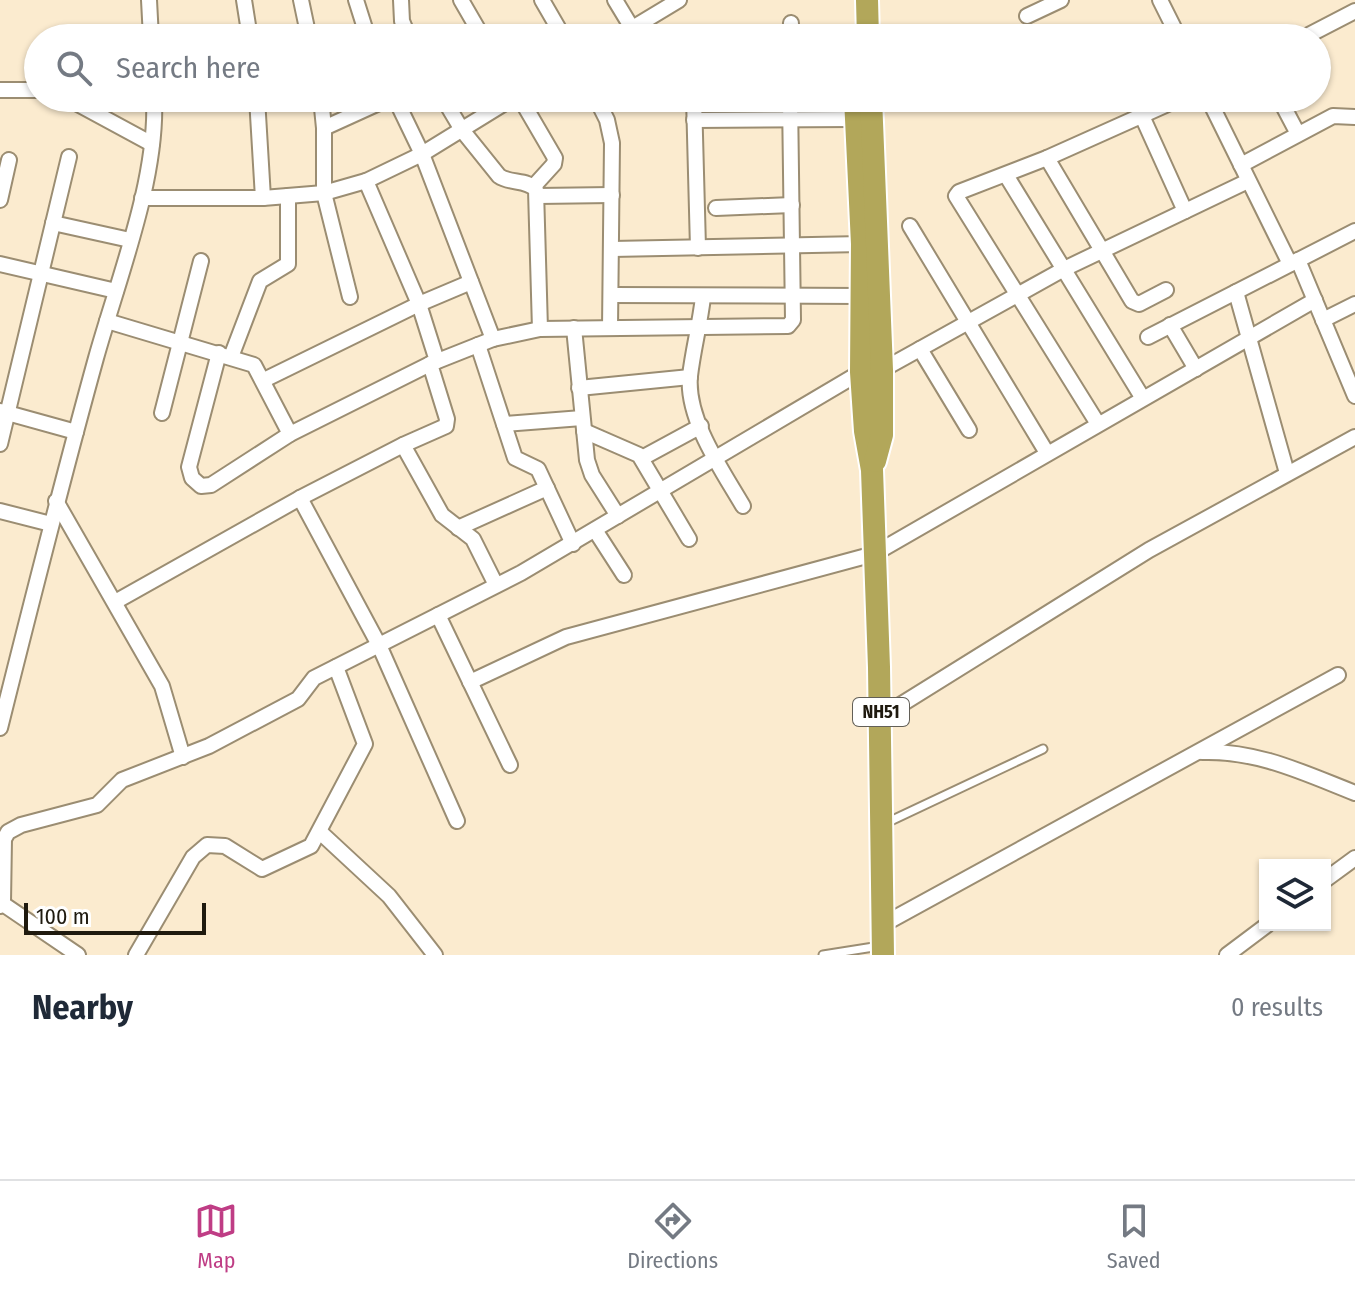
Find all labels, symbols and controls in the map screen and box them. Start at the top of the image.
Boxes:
search box [24,24,1331,112]
icon: search [52,46,96,90]
text: Search here [116,50,261,86]
road number: NH51 [853,698,909,726]
map controls [1259,859,1331,931]
button: layers [1259,859,1331,931]
scale bar [24,899,206,935]
text: 100 m [36,903,90,930]
text: Nearby [32,987,133,1028]
text: 0 results [1231,992,1323,1023]
tab: Map [194,1199,238,1274]
tab: Directions [627,1199,718,1274]
tab: Saved [1107,1199,1161,1274]

